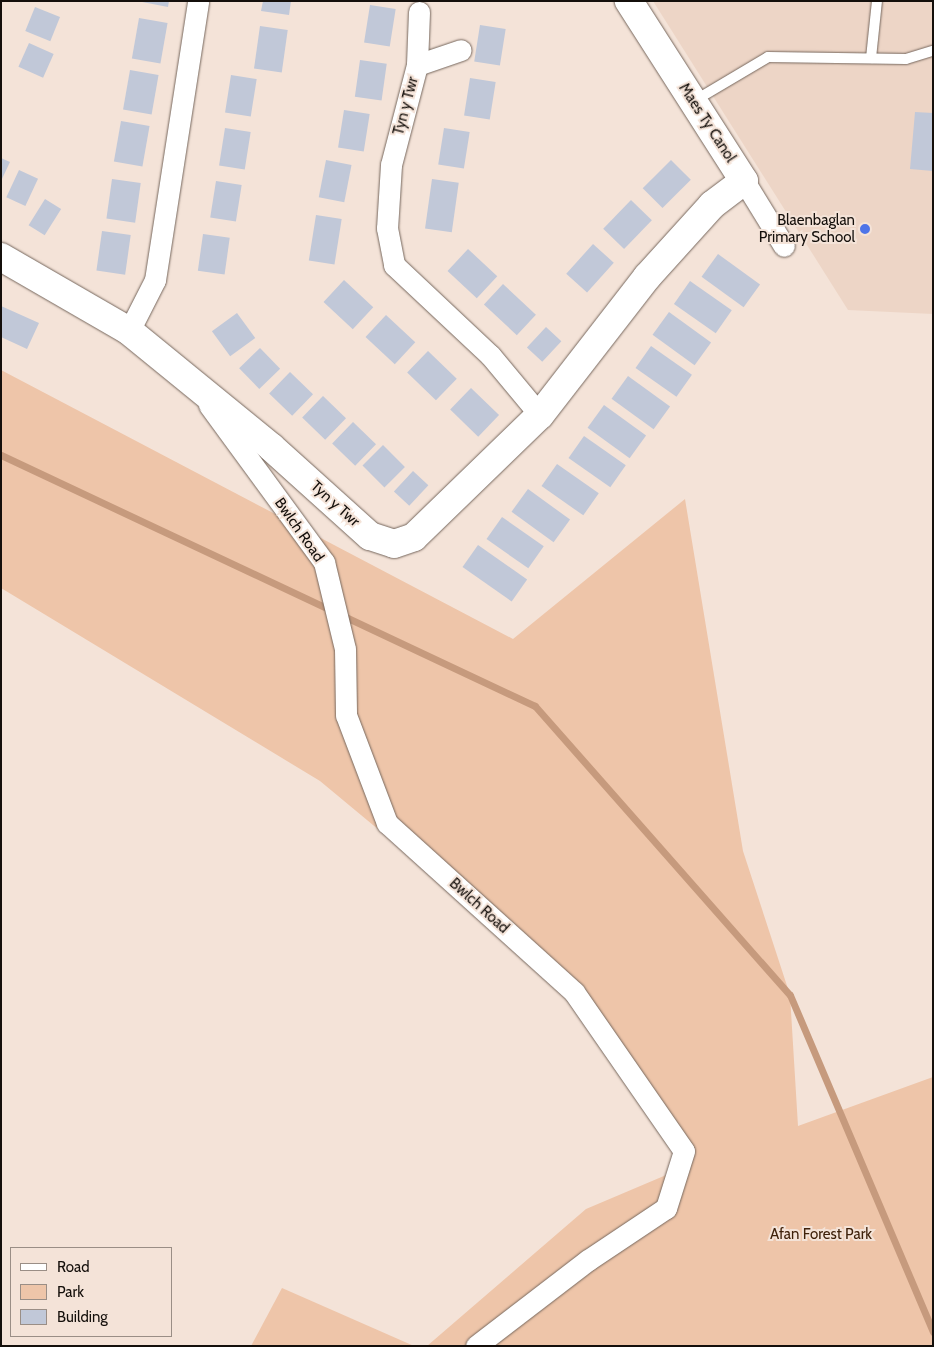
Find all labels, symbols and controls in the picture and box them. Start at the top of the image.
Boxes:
street label: Tyn y Twr [390,75,422,137]
street label: Maes Ty Canol [675,80,739,166]
place label: Blaenbaglan Primary School [759,211,855,246]
marker: Blaenbaglan Primary School [859,223,871,235]
street label: Tyn y Twr [307,477,363,531]
street label: Bwlch Road [270,495,328,565]
street label: Bwlch Road [446,875,512,937]
park label: Afan Forest Park [770,1226,872,1244]
legend [10,1247,172,1337]
text: Road [57,1258,90,1276]
text: Park [57,1283,84,1301]
text: Building [57,1308,108,1326]

